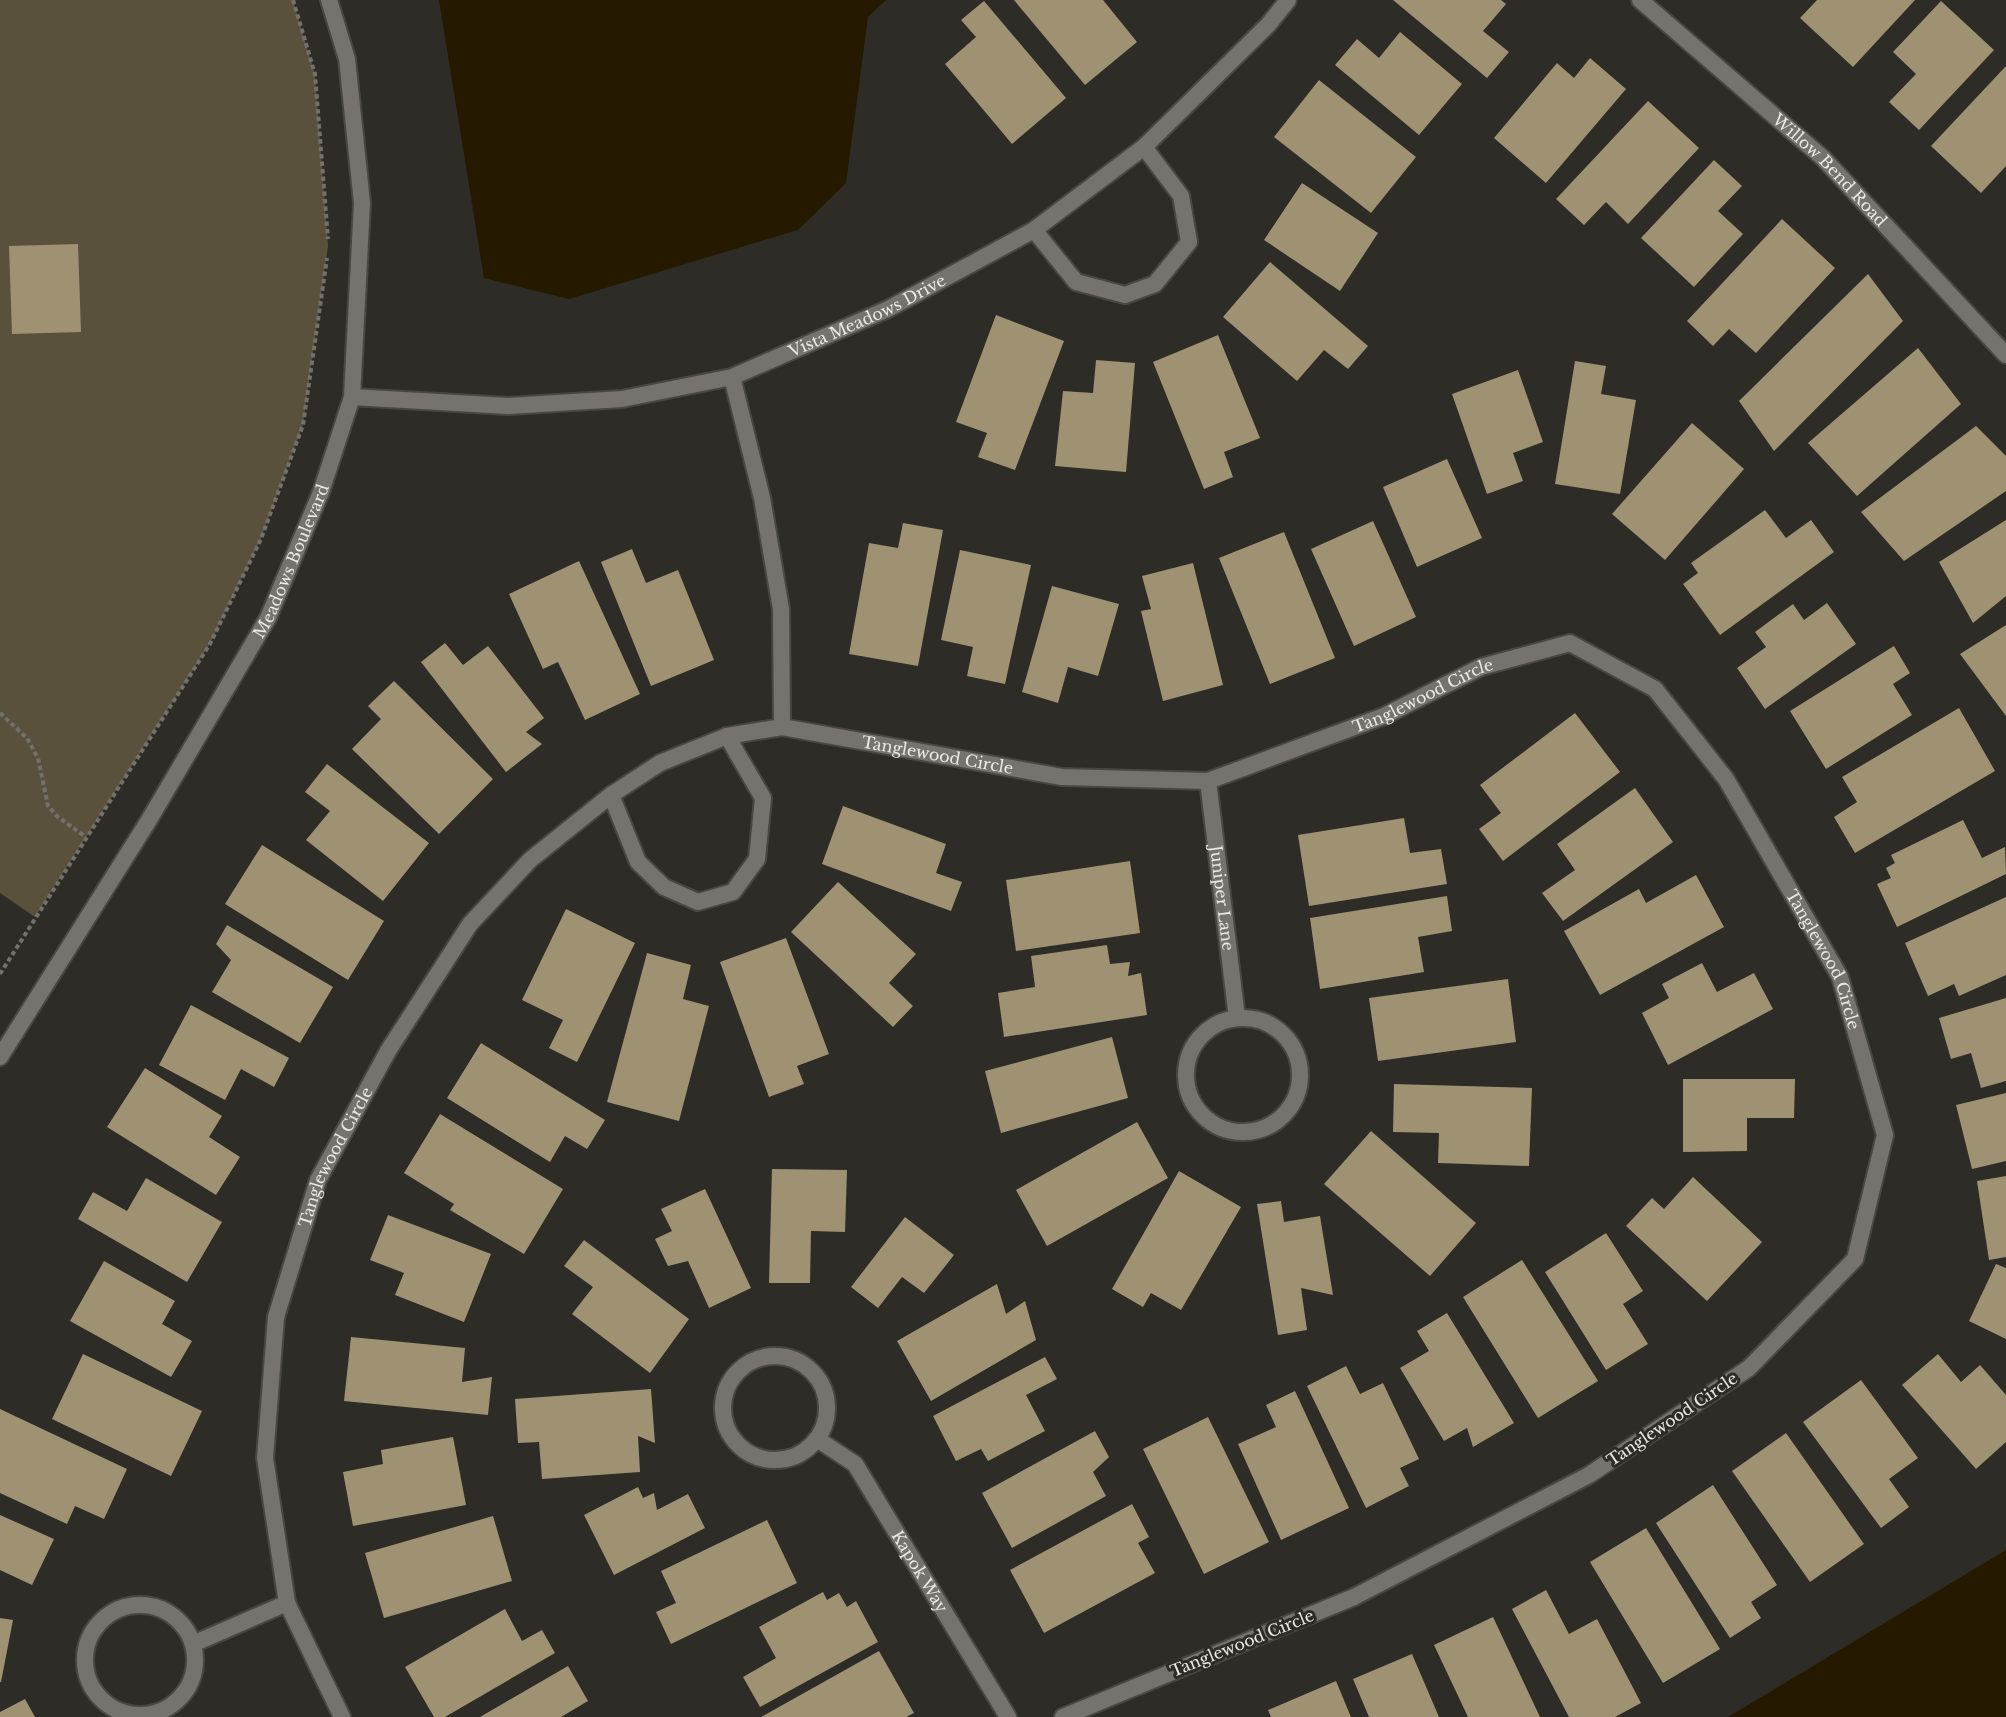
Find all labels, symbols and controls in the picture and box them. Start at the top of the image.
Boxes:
street label: Willow Bend Road [1768,108,1892,231]
street label: Vista Meadows Drive [784,270,949,362]
street label: Meadows Boulevard [249,481,333,641]
street label: Tanglewood Circle [1350,654,1495,737]
street label: Tanglewood Circle [860,731,1015,778]
street label: Juniper Lane [1206,842,1239,952]
street label: Tanglewood Circle [1782,886,1864,1032]
street label: Tanglewood Circle [294,1083,377,1229]
street label: Tanglewood Circle [1603,1368,1741,1470]
street label: Kapok Way [887,1527,953,1617]
street label: Tanglewood Circle [1167,1605,1317,1681]

